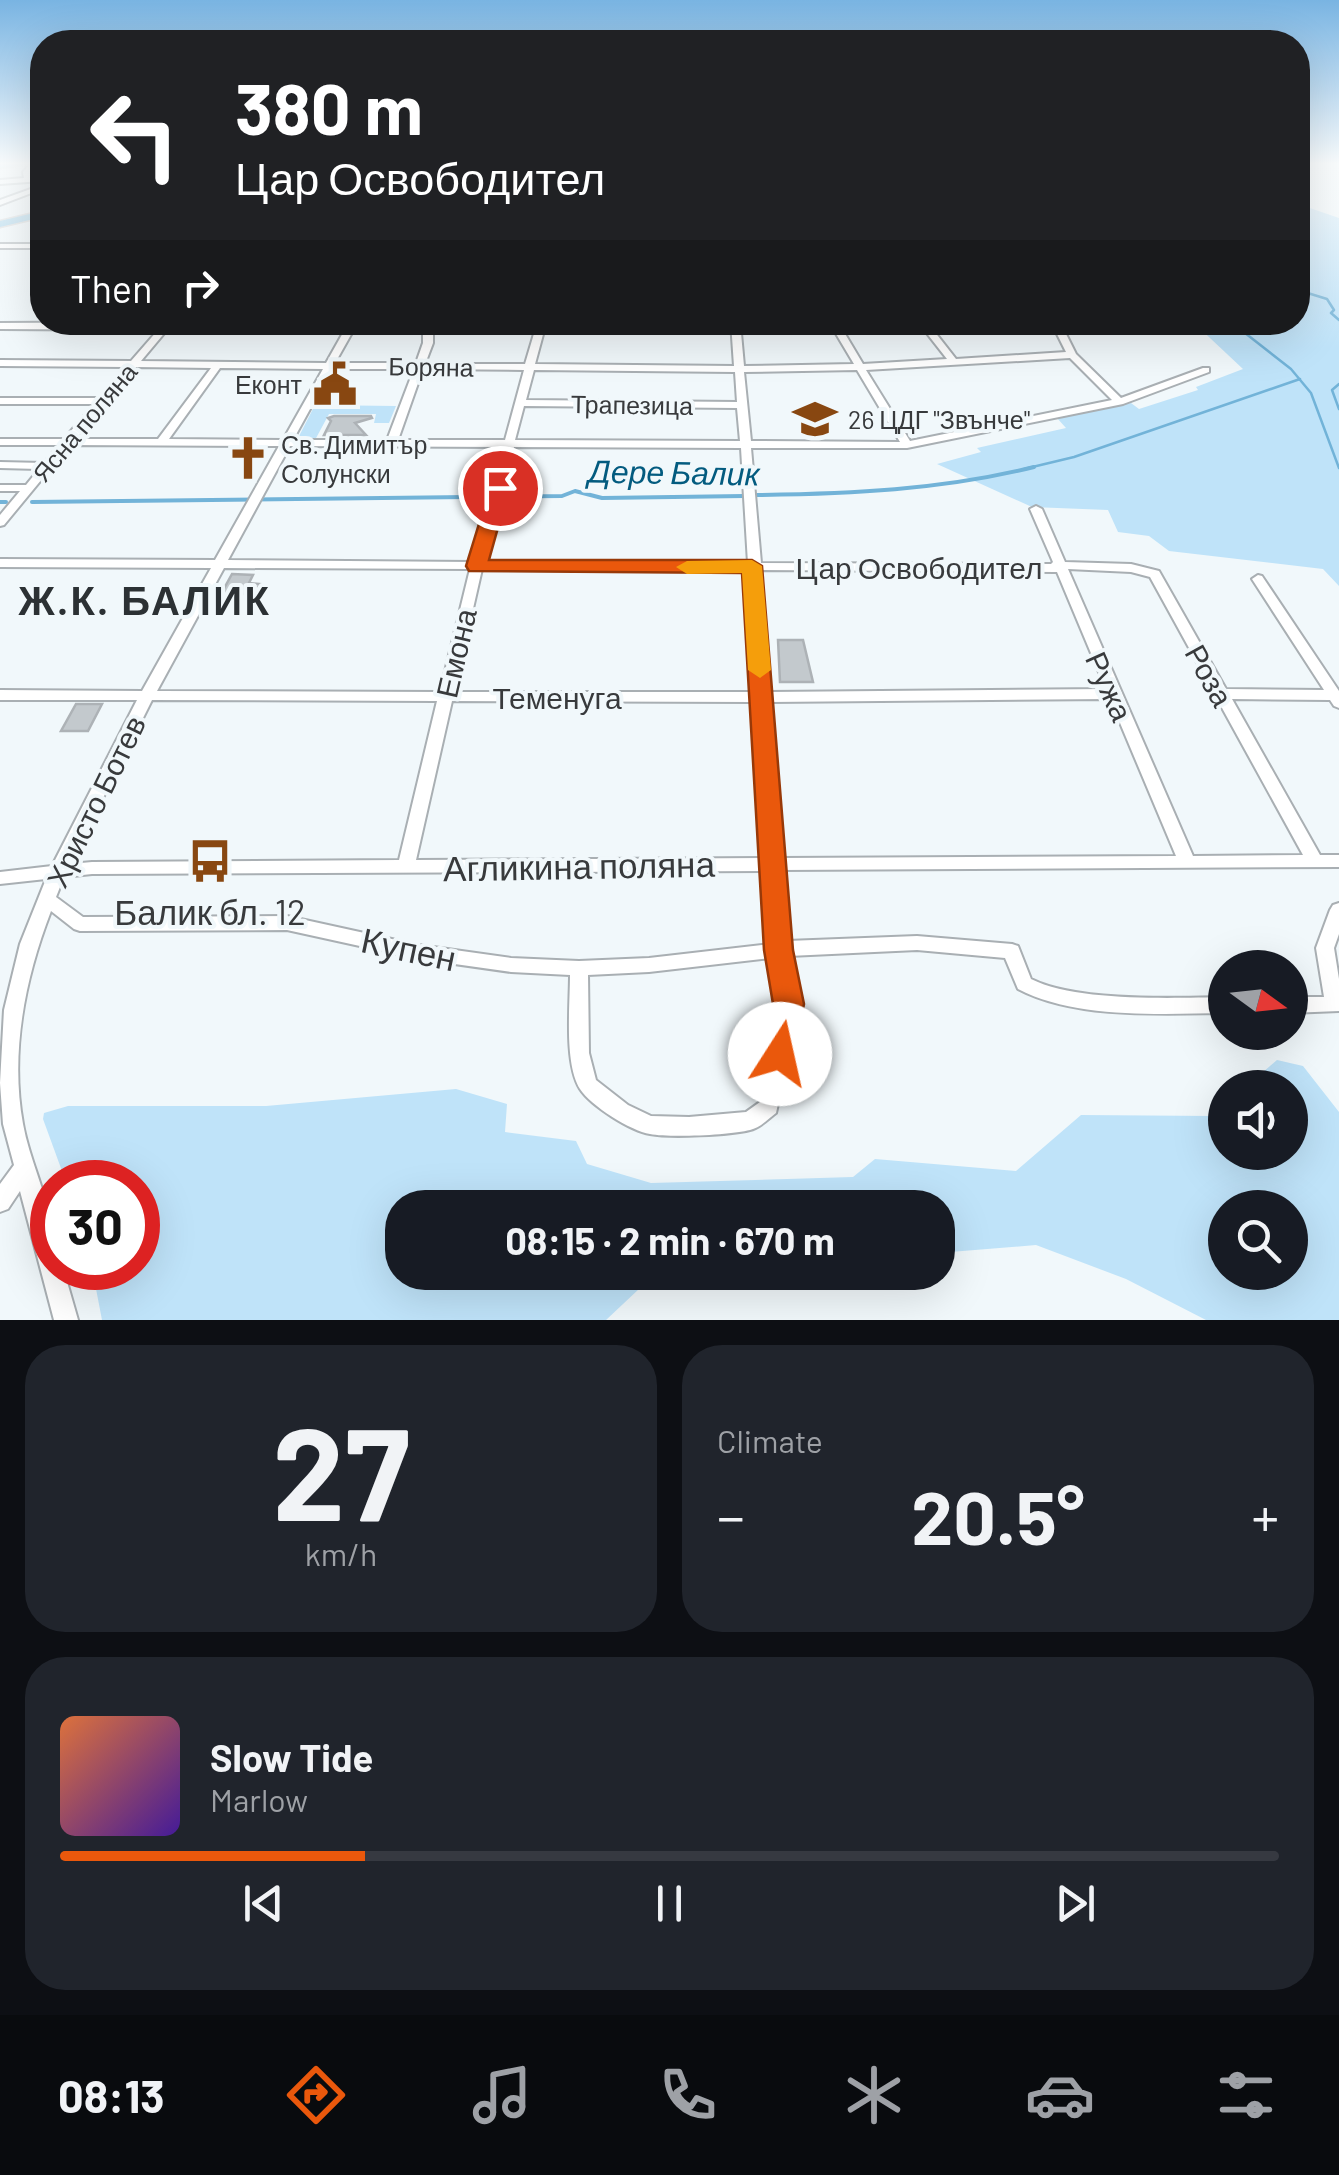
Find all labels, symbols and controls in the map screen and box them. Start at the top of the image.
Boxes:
text: 380 m [235,65,423,149]
icon: left [70,70,200,200]
text: Цар Освободител [235,150,605,204]
icon: right [173,260,228,315]
text: Then [70,265,153,311]
street label: Боряна [388,350,474,382]
street label: Ясна поляна [26,356,142,488]
public building icon: Еконт [311,360,359,408]
place label: Еконт [235,369,303,399]
street label: Трапезица [571,388,693,420]
school or university icon: 26 ЦДГ "Звънче" [791,395,839,443]
place label: 26 ЦДГ "Звънче" [848,404,1030,434]
place label: Св. Димитър Солунски [281,429,427,488]
church icon: Св. Димитър Солунски [224,434,272,482]
pin [458,446,543,531]
water label: Дере Балик [585,450,762,493]
icon: arrive [473,461,528,516]
street label: Цар Освободител [796,549,1042,585]
district label: Ж.К. БАЛИК [18,575,272,623]
street label: Емона [427,605,483,701]
street label: Роза [1178,638,1242,713]
street label: Ружа [1079,646,1141,727]
street label: Теменуга [492,679,622,715]
street label: Христо Ботев [38,709,152,893]
bus stop icon: Балик бл. 12 [186,837,234,885]
street label: Агликина поляна [443,842,716,888]
place label: Балик бл. 12 [114,890,306,932]
street label: Купен [358,918,460,978]
north arrow [1208,950,1308,1050]
map controls [1208,950,1308,1290]
position arrow [728,1002,832,1106]
button: sound [1208,1070,1308,1170]
speed limit sign: 30 [30,1160,160,1290]
button: search [1208,1190,1308,1290]
text: 08:15 · 2 min · 670 m [505,1217,835,1263]
text: 27 [272,1391,410,1547]
text: Climate [717,1421,823,1459]
text: 20.5° [911,1470,1085,1560]
text: − [717,1482,745,1548]
text: + [1251,1482,1279,1548]
text: km/h [305,1534,377,1572]
text: Slow Tide [210,1734,373,1780]
text: Marlow [210,1780,308,1818]
icon: previous [236,1876,291,1931]
icon: pause [642,1876,697,1931]
icon: next [1048,1876,1103,1931]
icon: directions [281,2060,351,2130]
icon: music [467,2060,537,2130]
icon: phone [653,2060,723,2130]
icon: climate [839,2060,909,2130]
icon: car [1025,2060,1095,2130]
icon: filters [1211,2060,1281,2130]
text: 08:13 [58,2068,165,2122]

